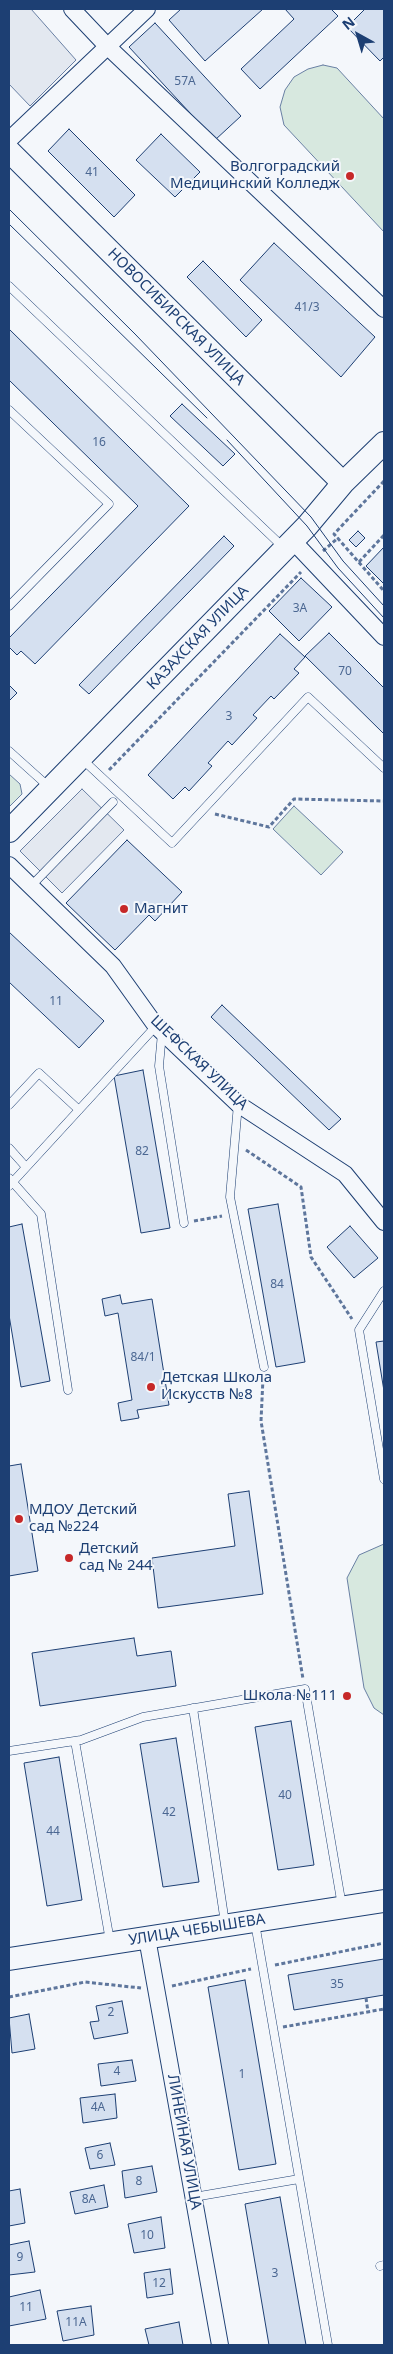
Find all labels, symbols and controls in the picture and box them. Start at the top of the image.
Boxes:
north arrow [333,10,383,60]
text: N [338,12,359,34]
house number: 57А [174,75,196,89]
place label: Волгоградский Медицинский Колледж [170,158,340,193]
house number: 41 [85,166,99,180]
marker: Волгоградский Медицинский Колледж [344,170,356,182]
street label: НОВОСИБИРСКАЯ УЛИЦА [104,245,248,389]
house number: 41/3 [294,301,320,315]
house number: 16 [92,436,106,450]
street label: КАЗАХСКАЯ УЛИЦА [144,582,252,694]
house number: 3А [293,602,307,616]
house number: 70 [338,665,352,679]
house number: 3 [226,710,232,724]
place label: Магнит [134,900,188,918]
marker: Магнит [118,903,130,915]
house number: 11 [49,995,63,1009]
street label: ШЕФСКАЯ УЛИЦА [147,1012,251,1114]
house number: 82 [135,1145,149,1159]
house number: 84 [270,1278,284,1292]
house number: 84/1 [130,1351,156,1365]
place label: Детская Школа Искусств №8 [161,1369,272,1404]
marker: Детская Школа Искусств №8 [145,1381,157,1393]
place label: МДОУ Детский сад №224 [29,1501,137,1536]
marker: МДОУ Детский сад №224 [13,1513,25,1525]
place label: Детский сад № 244 [79,1540,153,1575]
marker: Детский сад № 244 [63,1552,75,1564]
place label: Школа №111 [243,1687,337,1705]
marker: Школа №111 [341,1690,353,1702]
house number: 40 [278,1789,292,1803]
house number: 42 [162,1806,176,1820]
house number: 44 [46,1825,60,1839]
street label: УЛИЦА ЧЕБЫШЕВА [128,1910,266,1950]
house number: 35 [330,1978,344,1992]
house number: 2 [108,2006,114,2020]
house number: 4 [114,2065,120,2079]
house number: 1 [239,2068,245,2082]
street label: ЛИНЕЙНАЯ УЛИЦА [163,2073,205,2211]
house number: 4А [91,2101,105,2115]
house number: 6 [97,2149,103,2163]
house number: 8 [136,2175,142,2189]
house number: 8А [82,2193,96,2207]
house number: 10 [140,2229,154,2243]
house number: 9 [17,2251,23,2265]
house number: 3 [272,2267,278,2281]
house number: 12 [152,2277,166,2291]
house number: 11 [19,2301,33,2315]
house number: 11А [65,2316,87,2330]

